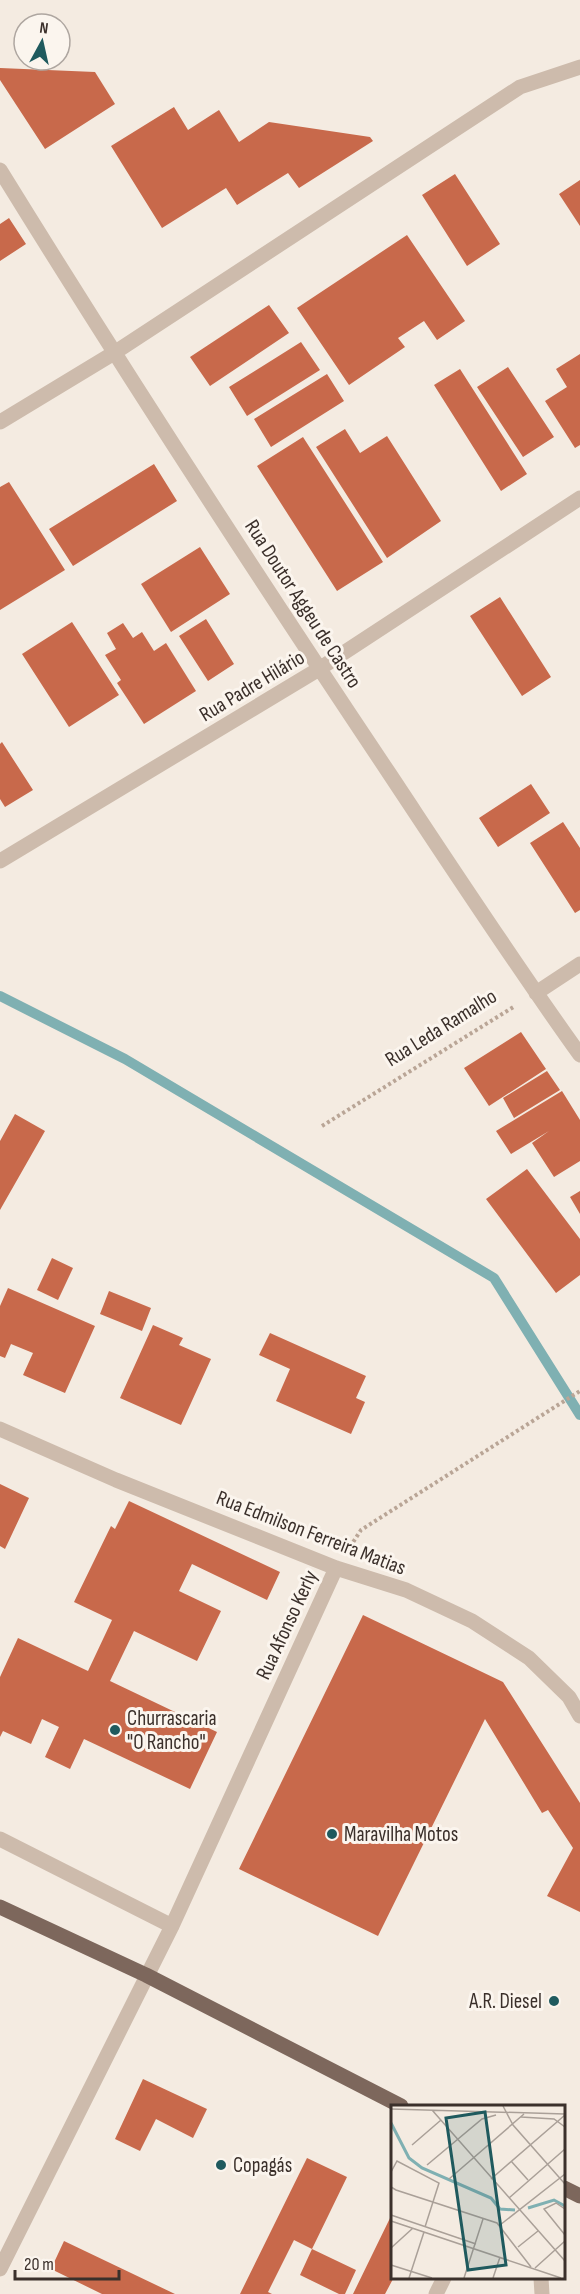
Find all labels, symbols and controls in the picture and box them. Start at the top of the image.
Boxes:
north arrow [12,12,72,72]
text: N [38,19,49,39]
street label: Rua Doutor Aggeu de Castro [239,515,367,693]
street label: Rua Padre Hilário [195,645,309,727]
street label: Rua Leda Ramalho [381,984,501,1072]
street label: Rua Edmilson Ferreira Matias [213,1485,409,1581]
street label: Rua Afonso Kerly [251,1566,323,1684]
place label: Churrascaria "O Rancho" [127,1706,217,1755]
marker: Churrascaria "O Rancho" [108,1723,122,1737]
place label: Maravilha Motos [344,1822,458,1847]
marker: Maravilha Motos [325,1827,339,1841]
place label: A.R. Diesel [468,1989,542,2014]
marker: A.R. Diesel [547,1994,561,2008]
inset map [391,2105,565,2279]
place label: Copagás [233,2153,292,2178]
marker: Copagás [214,2158,228,2172]
scale bar [15,2243,118,2281]
text: 20 m [24,2254,54,2275]

